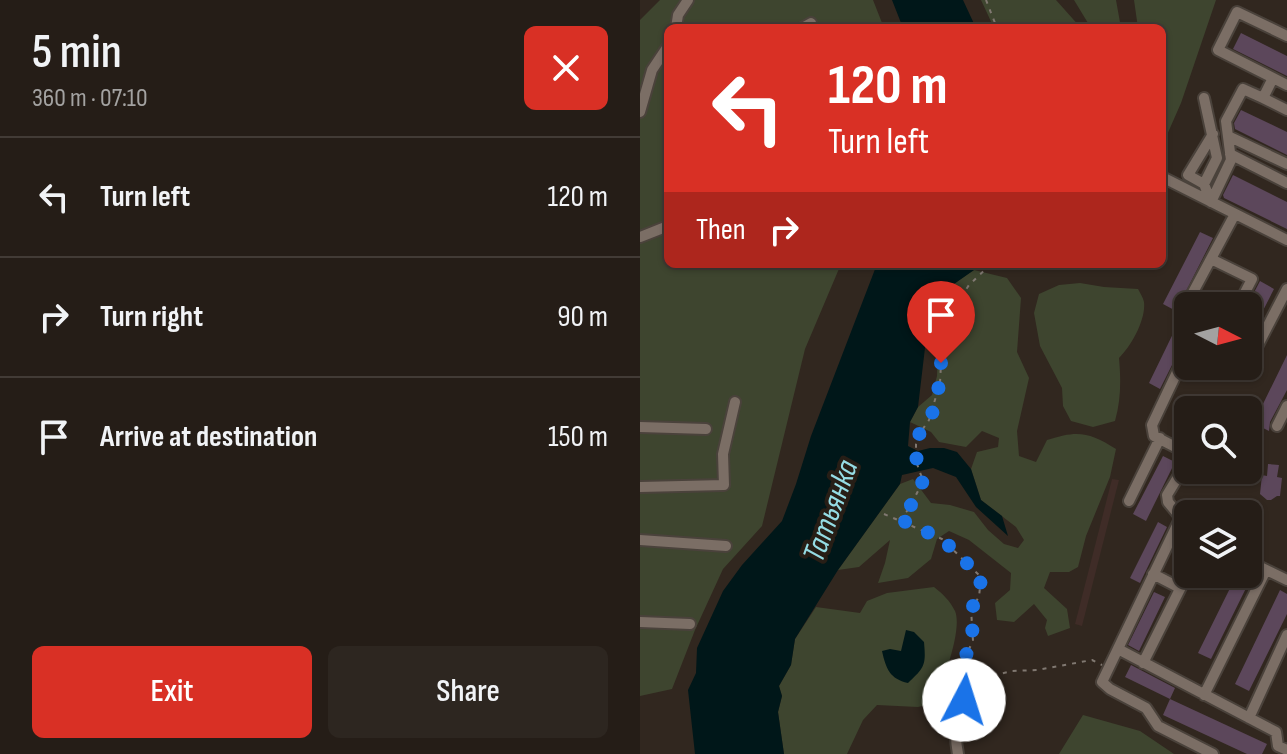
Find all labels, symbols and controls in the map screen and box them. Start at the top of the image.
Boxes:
text: 5 min [32,24,122,81]
button: close [524,26,608,110]
text: 120 m [828,53,948,120]
icon: left [696,56,800,160]
text: 360 m · 07:10 [32,83,148,114]
text: Turn left [828,121,929,164]
icon: left [32,175,76,219]
text: Turn left [100,179,190,215]
text: 120 m [547,179,608,215]
icon: right [762,208,806,252]
text: Then [696,212,746,248]
pin [907,281,975,363]
north arrow [1174,292,1262,380]
map controls [1174,292,1262,588]
icon: arrive [919,293,963,337]
icon: right [32,295,76,339]
text: Turn right [100,299,203,335]
text: 90 m [557,299,608,335]
button: search [1174,396,1262,484]
icon: arrive [32,415,76,459]
text: Arrive at destination [100,419,317,455]
text: 150 m [548,419,608,455]
water label: Татьянка [795,455,867,567]
button: layers [1174,500,1262,588]
button: Exit [32,646,312,738]
button: Share [328,646,608,738]
position arrow [922,658,1006,742]

